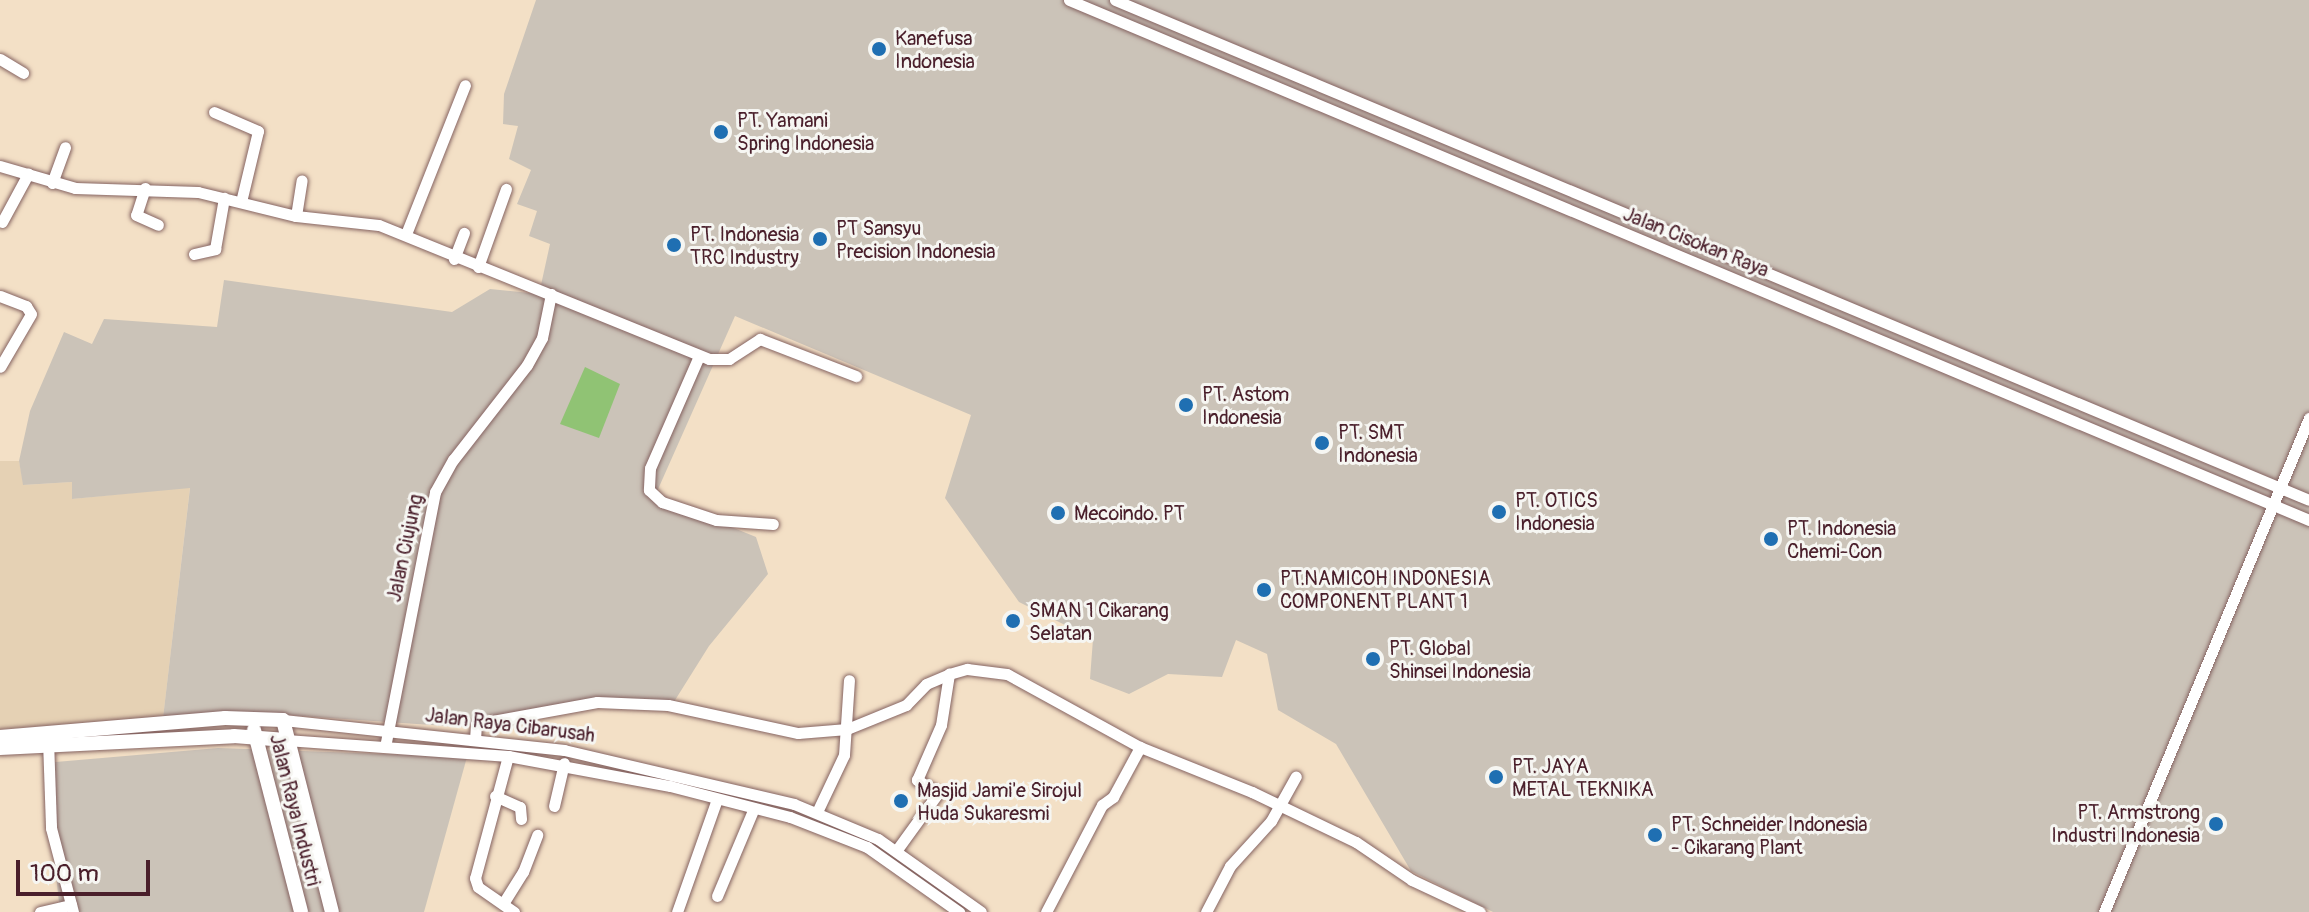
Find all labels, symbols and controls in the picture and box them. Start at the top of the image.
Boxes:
place label: Kanefusa Indonesia [895,26,975,73]
marker: Kanefusa Indonesia [870,40,888,58]
place label: PT. Yamani Spring Indonesia [737,108,874,155]
marker: PT. Yamani Spring Indonesia [712,123,730,141]
street label: Jalan Cisokan Raya [1620,202,1772,282]
place label: PT Sansyu Precision Indonesia [836,216,996,263]
place label: PT. Indonesia TRC Industry [690,222,799,269]
marker: PT Sansyu Precision Indonesia [811,230,829,248]
marker: PT. Indonesia TRC Industry [665,236,683,254]
place label: PT. Astom Indonesia [1202,382,1289,429]
marker: PT. Astom Indonesia [1177,396,1195,414]
place label: PT. SMT Indonesia [1338,420,1418,467]
marker: PT. SMT Indonesia [1313,434,1331,452]
place label: PT. OTICS Indonesia [1515,488,1598,535]
street label: Jalan Ciujung [382,492,428,604]
place label: Mecoindo. PT [1074,501,1185,525]
marker: PT. OTICS Indonesia [1490,503,1508,521]
marker: Mecoindo. PT [1049,504,1067,522]
place label: PT. Indonesia Chemi-Con [1787,516,1896,563]
marker: PT. Indonesia Chemi-Con [1762,530,1780,548]
place label: PT.NAMICOH INDONESIA COMPONENT PLANT 1 [1280,566,1491,613]
marker: PT.NAMICOH INDONESIA COMPONENT PLANT 1 [1255,581,1273,599]
place label: SMAN 1 Cikarang Selatan [1029,598,1169,645]
marker: SMAN 1 Cikarang Selatan [1004,612,1022,630]
place label: PT. Global Shinsei Indonesia [1389,636,1531,683]
marker: PT. Global Shinsei Indonesia [1364,650,1382,668]
street label: Jalan Raya Cibarusah [424,703,596,747]
street label: Jalan Raya Industri [265,732,325,888]
place label: PT. JAYA METAL TEKNIKA [1512,754,1654,801]
marker: PT. JAYA METAL TEKNIKA [1487,768,1505,786]
place label: Masjid Jami'e Sirojul Huda Sukaresmi [917,778,1082,825]
marker: Masjid Jami'e Sirojul Huda Sukaresmi [892,792,910,810]
place label: PT. Armstrong Industri Indonesia [2051,800,2200,847]
place label: PT. Schneider Indonesia - Cikarang Plant [1671,812,1868,859]
marker: PT. Armstrong Industri Indonesia [2207,815,2225,833]
marker: PT. Schneider Indonesia - Cikarang Plant [1646,826,1664,844]
scale bar [20,844,154,894]
text: 100 m [30,859,99,888]

